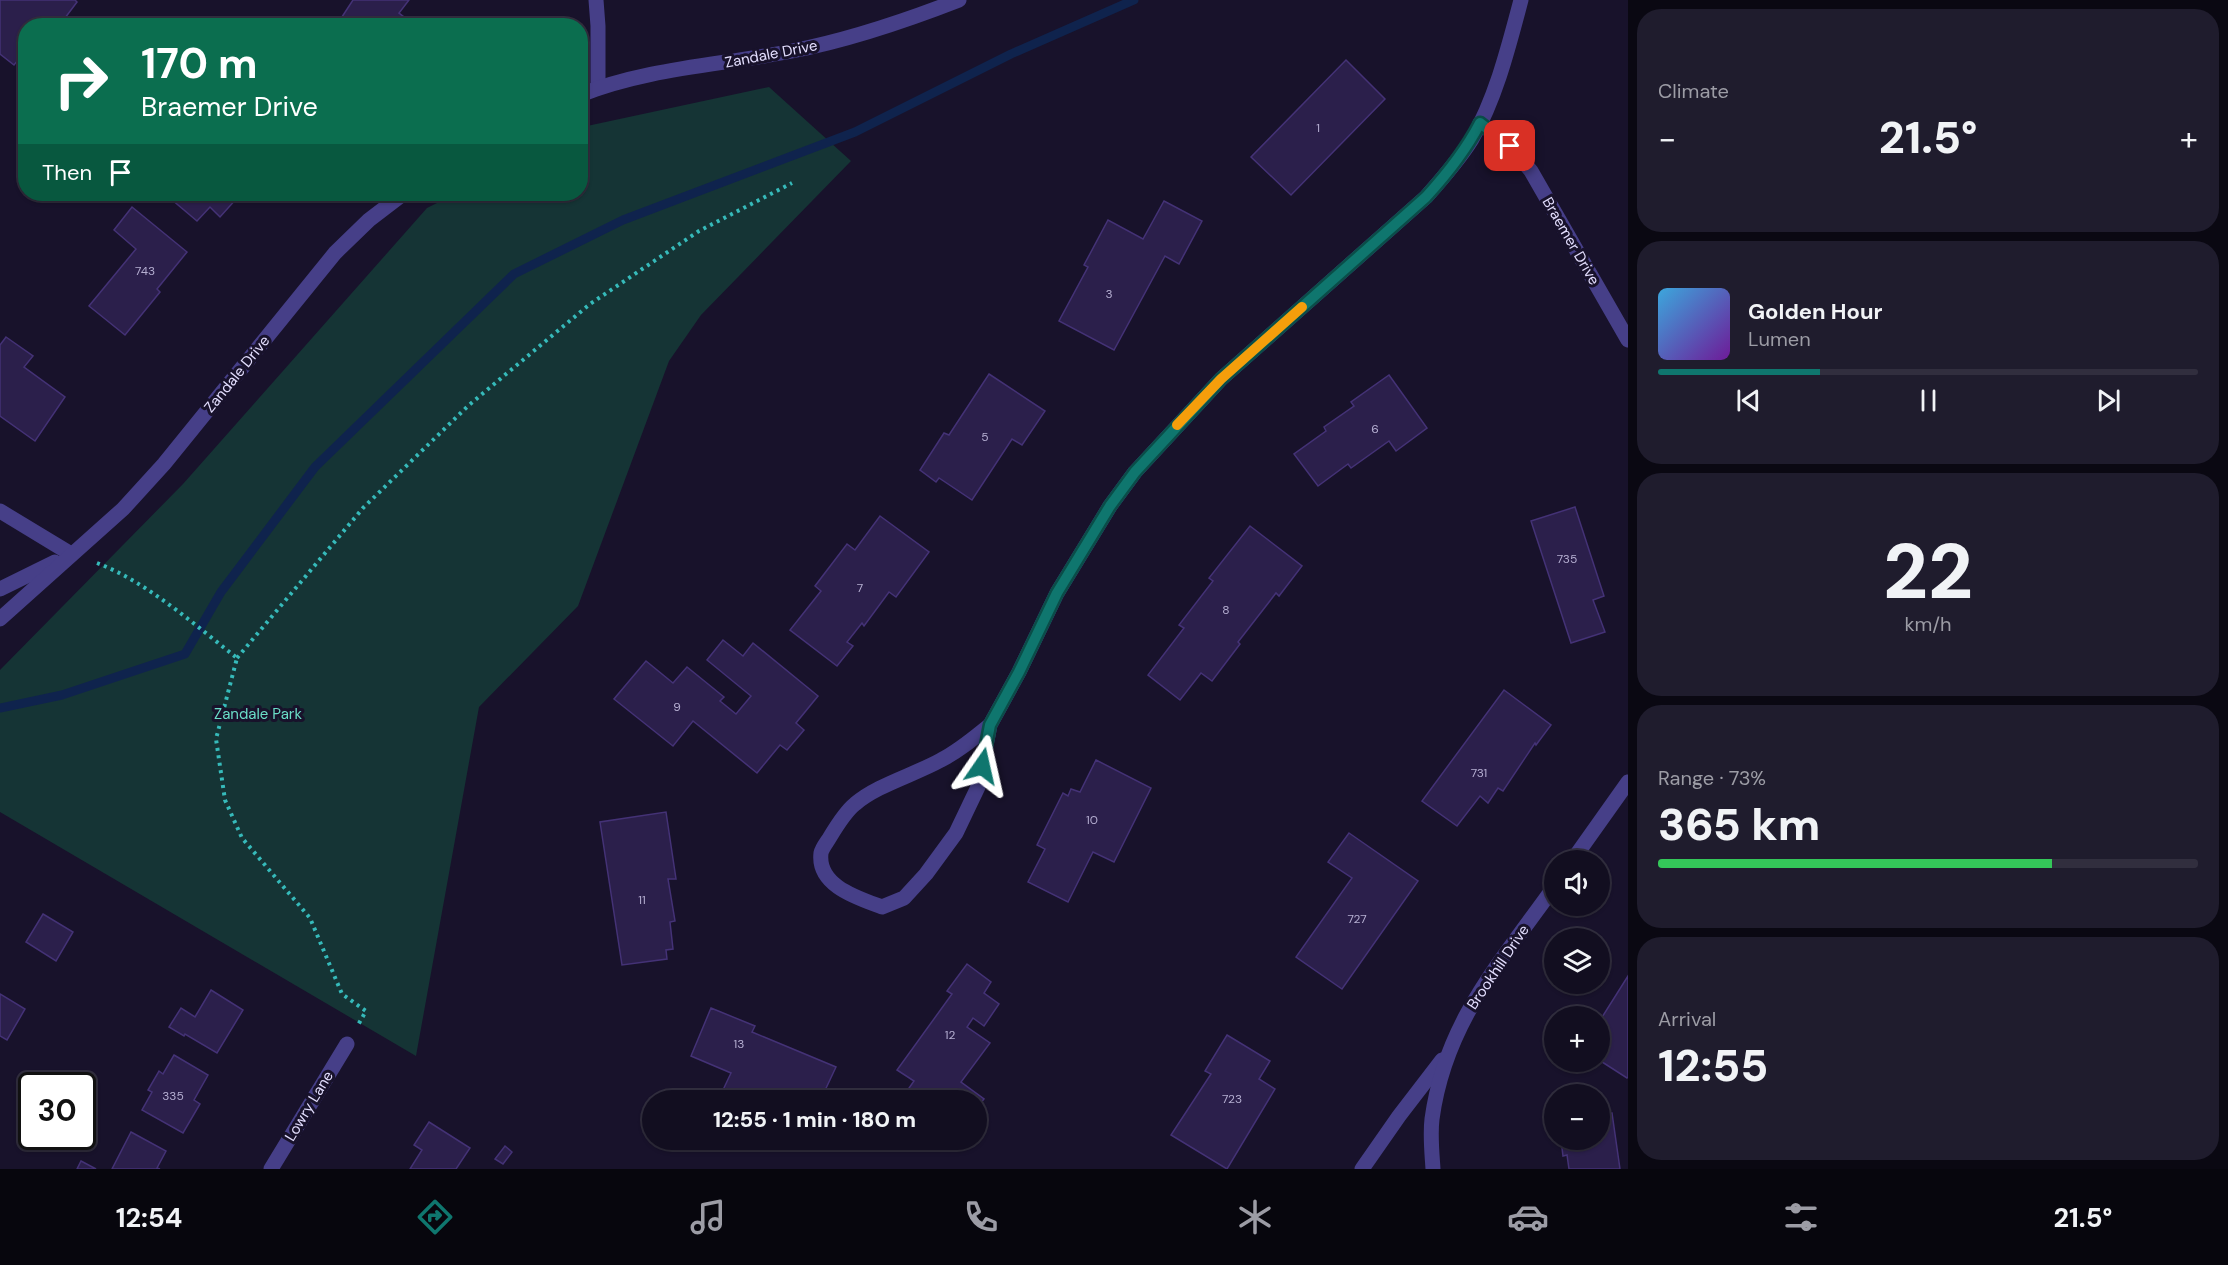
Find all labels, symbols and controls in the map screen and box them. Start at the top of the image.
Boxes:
street label: Zandale Drive [723,35,819,73]
text: 170 m [141,36,258,91]
icon: right [42,42,120,120]
text: Climate [1658,78,1729,104]
text: Braemer Drive [141,89,318,124]
text: 21.5° [1879,108,1977,167]
text: − [1658,117,1676,160]
text: + [2180,117,2198,160]
house number: 1 [1316,120,1320,136]
pin [1484,120,1535,171]
icon: arrive [1493,129,1526,162]
icon: arrive [104,156,137,189]
text: Then [42,158,92,187]
street label: Braemer Drive [1538,193,1604,289]
house number: 743 [135,263,155,279]
house number: 3 [1105,286,1113,302]
text: Golden Hour [1748,297,1883,326]
text: Lumen [1748,326,1811,352]
street label: Zandale Drive [200,331,274,417]
icon: previous [1732,384,1765,417]
icon: pause [1912,384,1945,417]
icon: next [2092,384,2125,417]
house number: 6 [1371,421,1379,437]
house number: 5 [981,429,989,445]
text: 22 [1883,521,1973,622]
house number: 735 [1557,551,1577,567]
house number: 7 [857,580,863,596]
house number: 8 [1222,602,1230,618]
text: km/h [1904,611,1952,637]
house number: 9 [673,699,681,715]
park label: Zandale Park [214,704,302,724]
position arrow [950,734,1014,798]
house number: 731 [1471,765,1487,781]
text: Range · 73% [1658,765,1766,791]
text: 365 km [1658,795,1820,854]
house number: 10 [1086,812,1098,828]
map controls [1544,850,1610,1150]
button: sound [1544,850,1610,916]
house number: 11 [638,892,646,908]
house number: 727 [1347,911,1367,927]
street label: Brookhill Drive [1462,921,1534,1013]
button: layers [1544,928,1610,994]
button: + [1544,1006,1610,1072]
text: Arrival [1658,1006,1716,1032]
house number: 12 [945,1027,955,1043]
house number: 13 [734,1036,744,1052]
text: 12:55 [1658,1036,1768,1095]
street label: Lowry Lane [280,1067,338,1145]
speed limit sign: 30 [18,1072,96,1150]
button: − [1544,1084,1610,1150]
house number: 335 [162,1088,184,1104]
house number: 723 [1222,1091,1242,1107]
text: 12:55 · 1 min · 180 m [713,1105,916,1134]
icon: directions [414,1196,456,1238]
icon: music [687,1196,729,1238]
icon: phone [960,1196,1002,1238]
icon: climate [1234,1196,1276,1238]
icon: car [1507,1196,1549,1238]
icon: filters [1780,1196,1822,1238]
text: 12:54 [116,1200,182,1235]
text: 21.5° [2053,1200,2112,1235]

